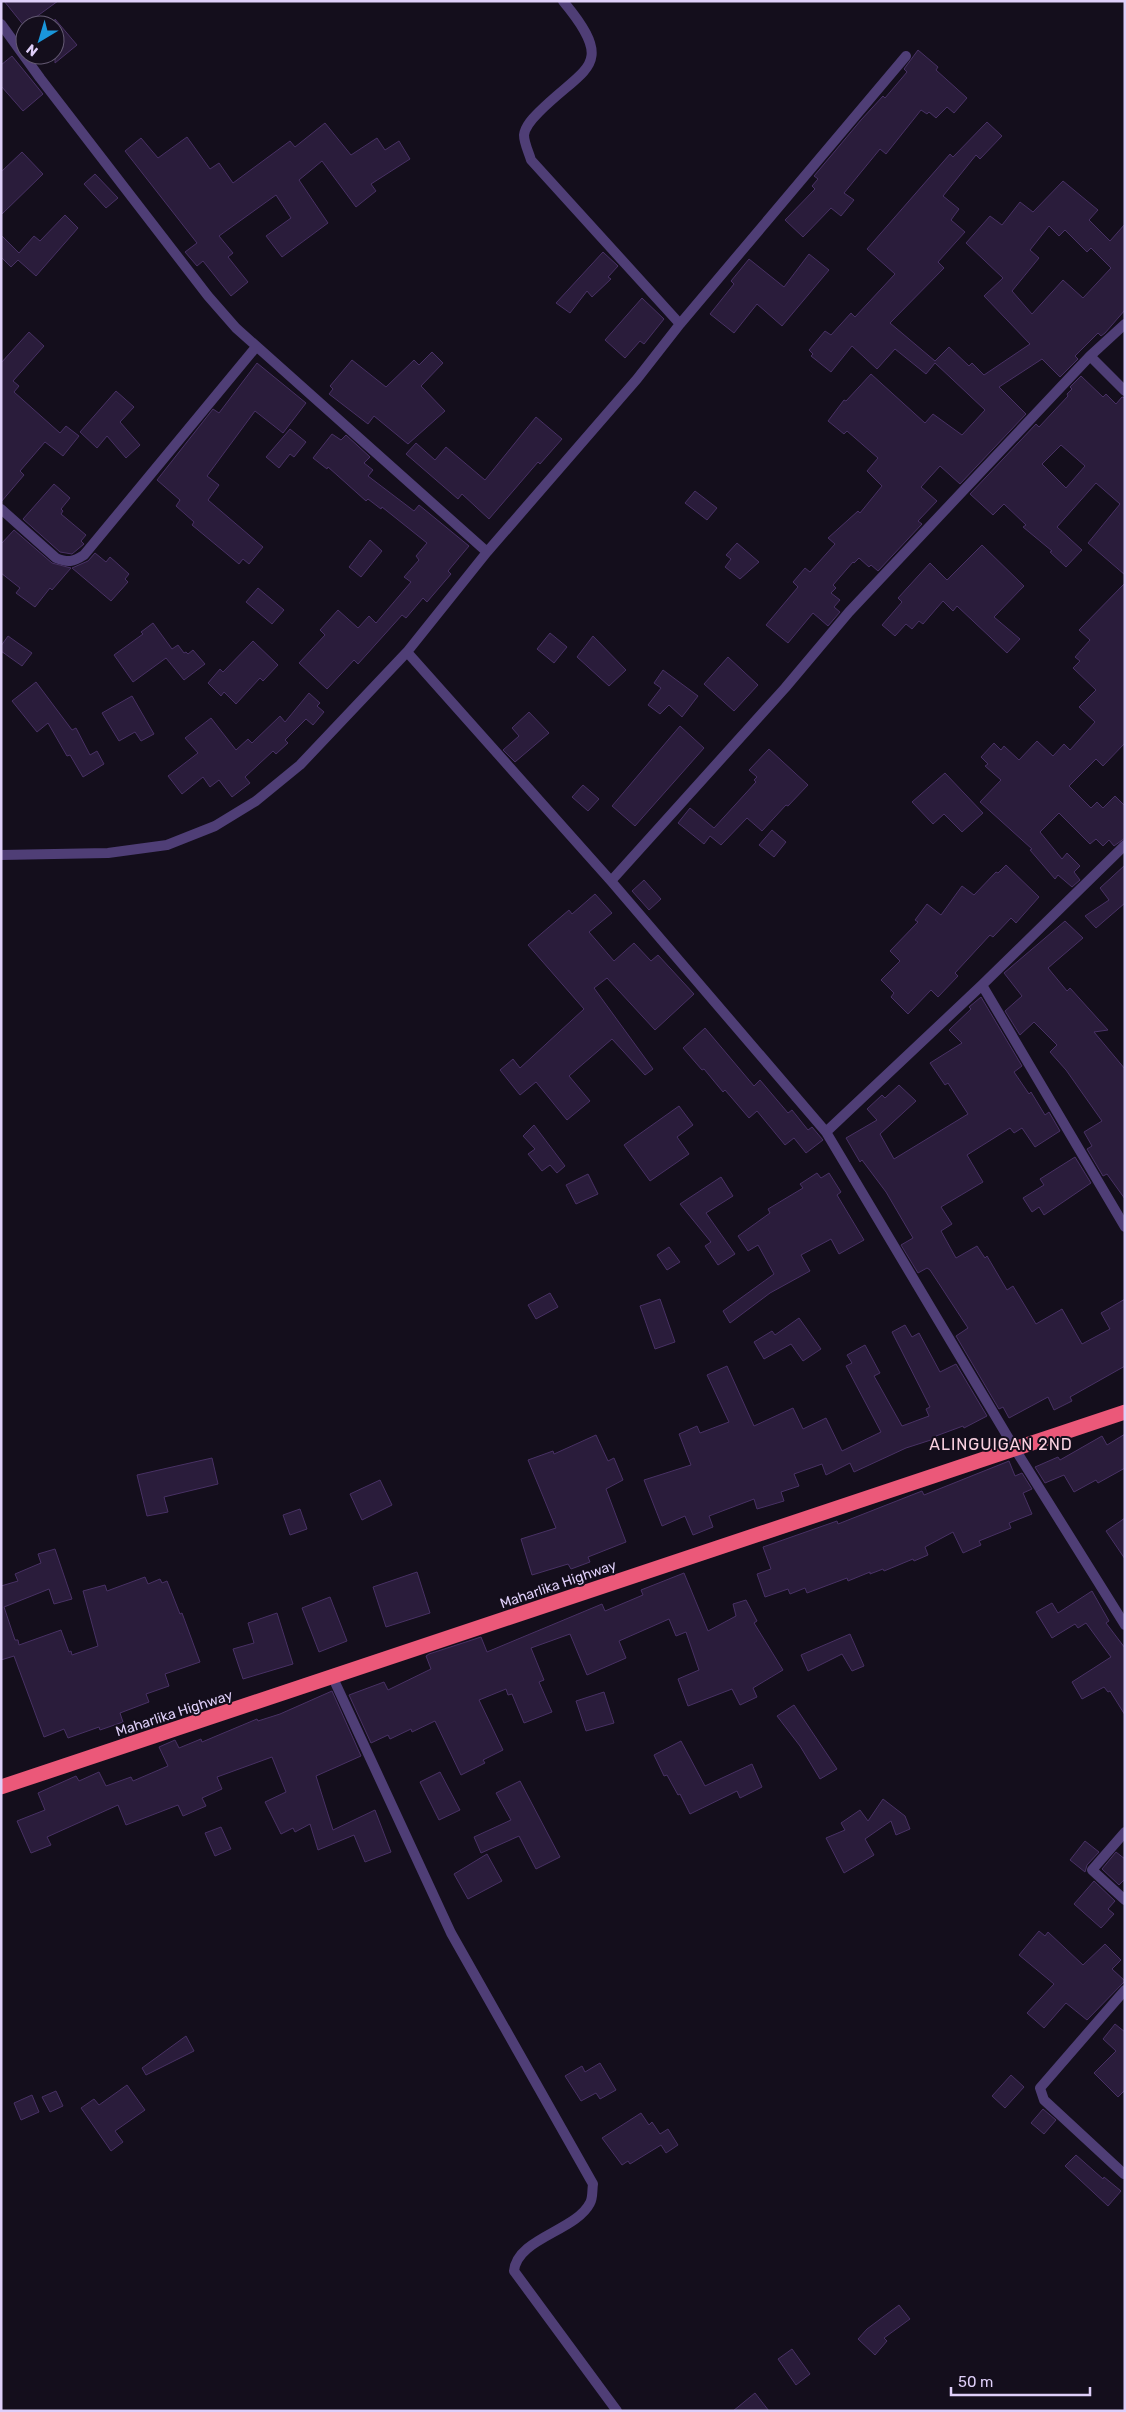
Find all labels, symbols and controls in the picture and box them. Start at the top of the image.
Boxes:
north arrow [15,15,65,65]
text: N [23,40,42,60]
district label: ALINGUIGAN 2ND [929,1435,1073,1454]
street label: Maharlika Highway [498,1557,619,1612]
street label: Maharlika Highway [114,1686,235,1740]
scale bar [951,2364,1090,2396]
text: 50 m [958,2373,993,2391]

